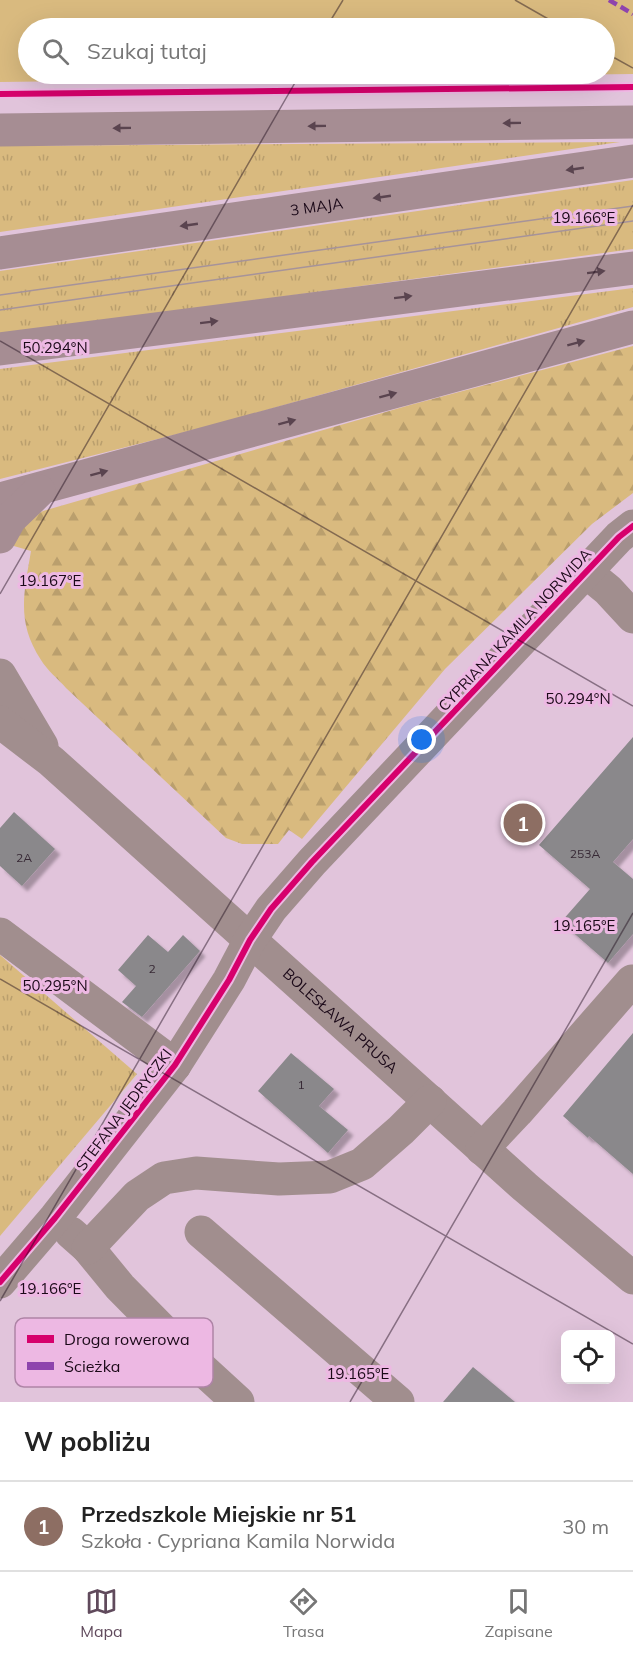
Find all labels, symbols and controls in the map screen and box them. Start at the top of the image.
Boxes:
search box [18,18,615,84]
icon: search [39,35,72,68]
text: Szukaj tutaj [87,37,207,65]
one-way arrow [502,118,521,128]
one-way arrow [307,121,326,130]
one-way arrow [112,123,131,133]
one-way arrow [565,165,584,174]
street label: 3 MAJA [289,193,344,220]
one-way arrow [373,193,392,202]
text: 19.166°E [553,208,616,227]
one-way arrow [180,221,199,230]
one-way arrow [587,268,606,277]
one-way arrow [393,293,412,302]
one-way arrow [200,318,219,327]
text: 50.294°N [22,338,88,357]
one-way arrow [567,338,585,347]
one-way arrow [379,389,397,399]
one-way arrow [278,417,296,426]
one-way arrow [90,467,108,477]
street label: CYPRIANA KAMILA NORWIDA [434,544,595,715]
text: 19.167°E [19,571,82,590]
text: 50.294°N [545,689,611,708]
your location [407,725,436,754]
pin: 1 [504,800,542,846]
house number: 253A [570,846,600,861]
house number: 2A [16,850,32,865]
text: 19.165°E [553,916,616,935]
house number: 2 [148,961,156,976]
street label: BOLESŁAWA PRUSA [279,964,402,1077]
text: 50.295°N [22,976,88,995]
street label: STEFANA JĘDRYCZKI [71,1045,176,1174]
house number: 1 [297,1077,305,1092]
text: 19.166°E [19,1279,82,1298]
legend [15,1318,213,1387]
text: Droga rowerowa [64,1329,190,1349]
map controls [561,1330,615,1384]
button: locate [561,1330,615,1384]
text: Ścieżka [64,1356,120,1376]
text: 19.165°E [327,1364,390,1383]
text: W pobliżu [24,1425,151,1458]
text: Przedszkole Miejskie nr 51 [81,1500,357,1528]
text: 1 [38,1514,50,1539]
text: 30 m [562,1514,609,1539]
text: Szkoła · Cypriana Kamila Norwida [81,1528,395,1553]
tab: Mapa [80,1585,123,1641]
tab: Trasa [283,1585,324,1641]
tab: Zapisane [485,1585,553,1641]

